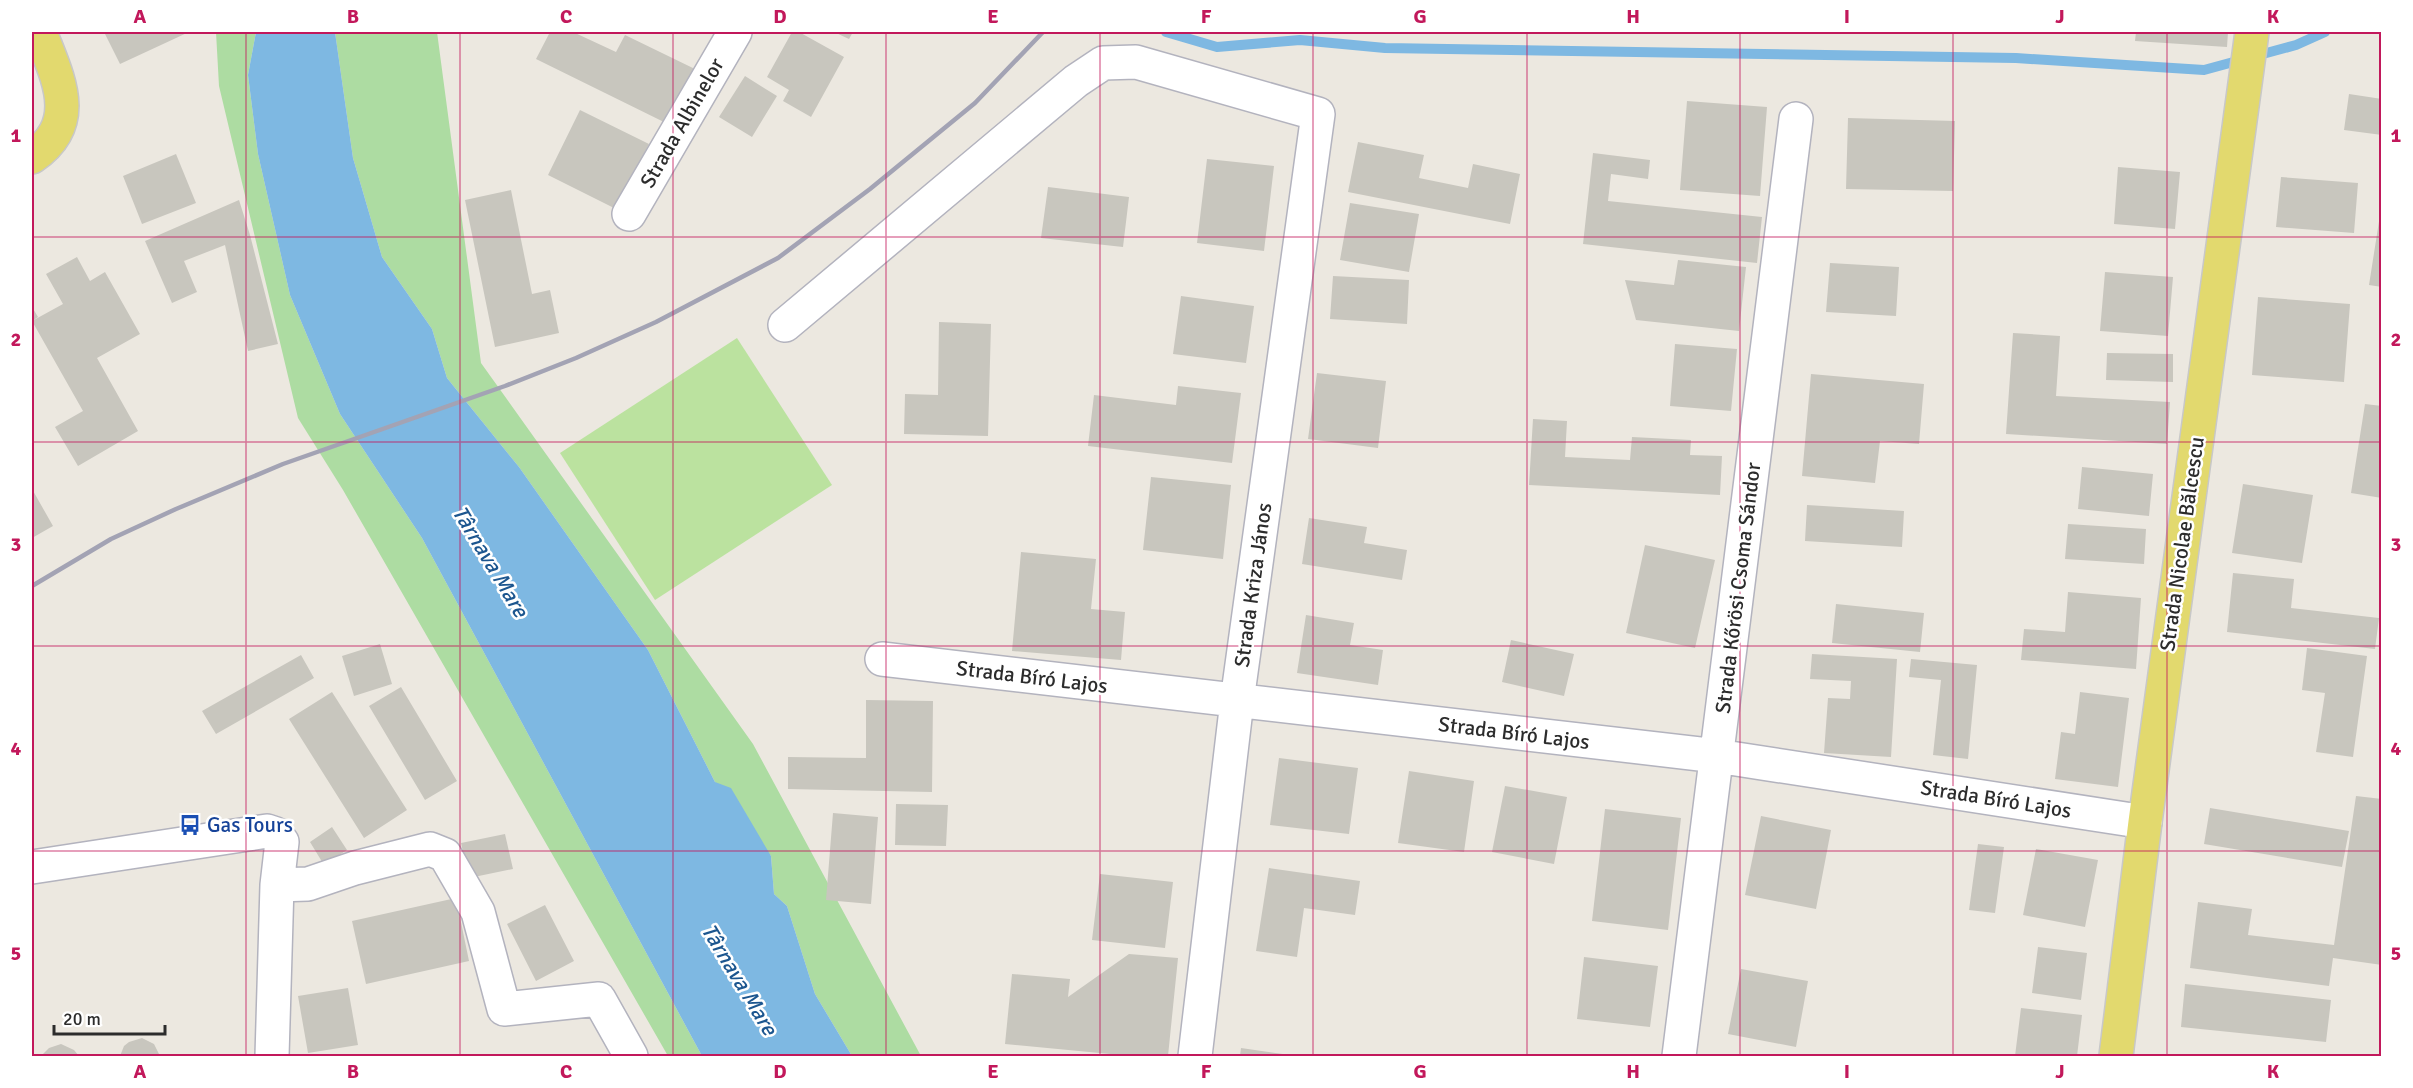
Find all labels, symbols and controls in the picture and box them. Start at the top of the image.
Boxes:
text: A [134,4,147,29]
text: B [347,4,359,29]
text: C [560,4,572,29]
text: D [773,4,787,29]
text: E [987,4,999,29]
text: F [1201,4,1212,29]
text: G [1413,4,1427,29]
text: H [1626,4,1640,29]
text: I [1844,4,1850,29]
text: J [2055,4,2065,29]
text: K [2267,4,2280,29]
street label: Strada Albinelor [634,53,730,193]
text: 1 [11,123,22,148]
text: 1 [2391,123,2402,148]
text: 2 [11,327,21,352]
text: 2 [2391,327,2401,352]
street label: Strada Nicolae Bălcescu [2154,435,2210,653]
street label: Strada Kőrösi Csoma Sándor [1710,461,1766,715]
water label: Târnava Mare [447,501,535,623]
street label: Strada Kriza János [1229,501,1277,669]
text: 3 [11,532,21,557]
text: 3 [2391,532,2401,557]
street label: Strada Bíró Lajos [955,655,1109,699]
street label: Strada Bíró Lajos [1437,711,1591,755]
text: 4 [11,736,22,761]
text: 4 [2391,736,2402,761]
street label: Strada Bíró Lajos [1919,774,2073,824]
place label: Gas Tours [207,812,293,838]
bus stop icon: Gas Tours [178,813,202,837]
water label: Târnava Mare [696,919,784,1041]
text: 5 [11,941,21,966]
text: 5 [2391,941,2401,966]
scale bar [54,998,165,1036]
text: 20 m [63,1008,101,1030]
text: A [134,1059,147,1084]
text: B [347,1059,359,1084]
text: C [560,1059,572,1084]
text: D [773,1059,787,1084]
text: E [987,1059,999,1084]
text: F [1201,1059,1212,1084]
text: G [1413,1059,1427,1084]
text: H [1626,1059,1640,1084]
text: I [1844,1059,1850,1084]
text: J [2055,1059,2065,1084]
text: K [2267,1059,2280,1084]

